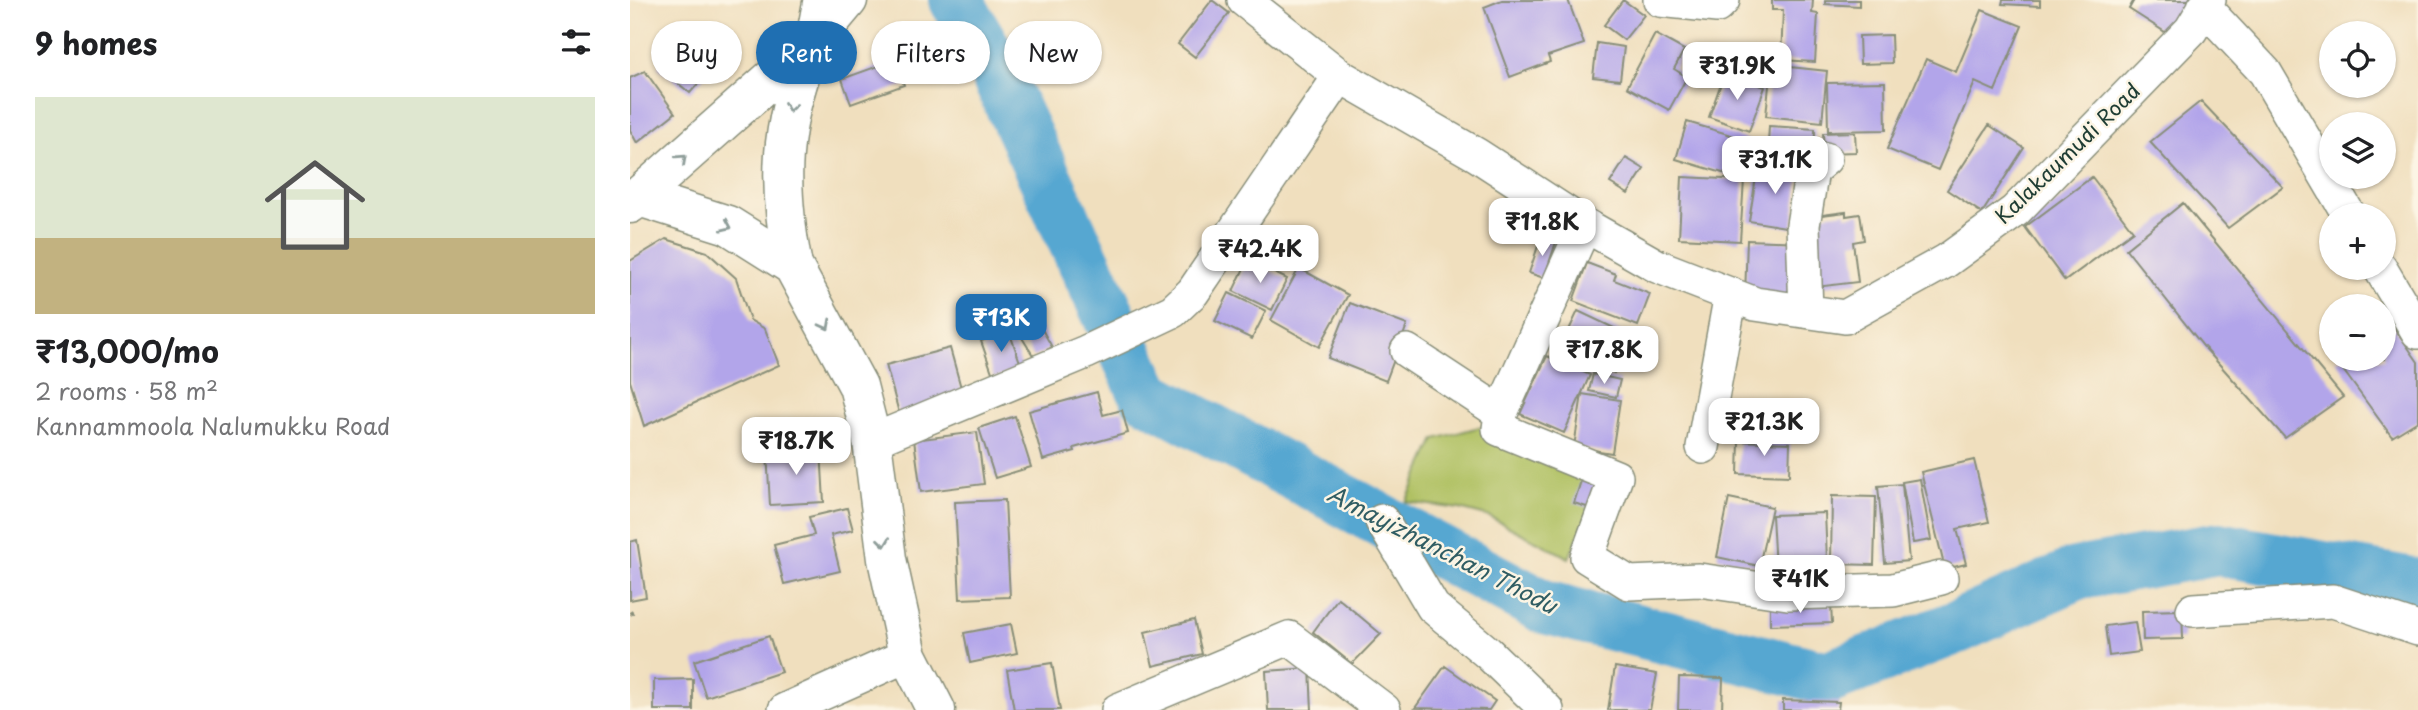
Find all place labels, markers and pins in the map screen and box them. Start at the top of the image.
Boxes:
pin: ₹31.9K [1680,42,1794,102]
pin: ₹31.1K [1718,136,1832,196]
pin: ₹11.8K [1485,198,1599,258]
pin: ₹42.4K [1203,226,1317,285]
pin: ₹13K [960,294,1042,354]
pin: ₹17.8K [1547,326,1661,386]
pin: ₹21.3K [1707,398,1821,458]
pin: ₹18.7K [739,418,853,477]
pin: ₹41K [1759,556,1841,615]

